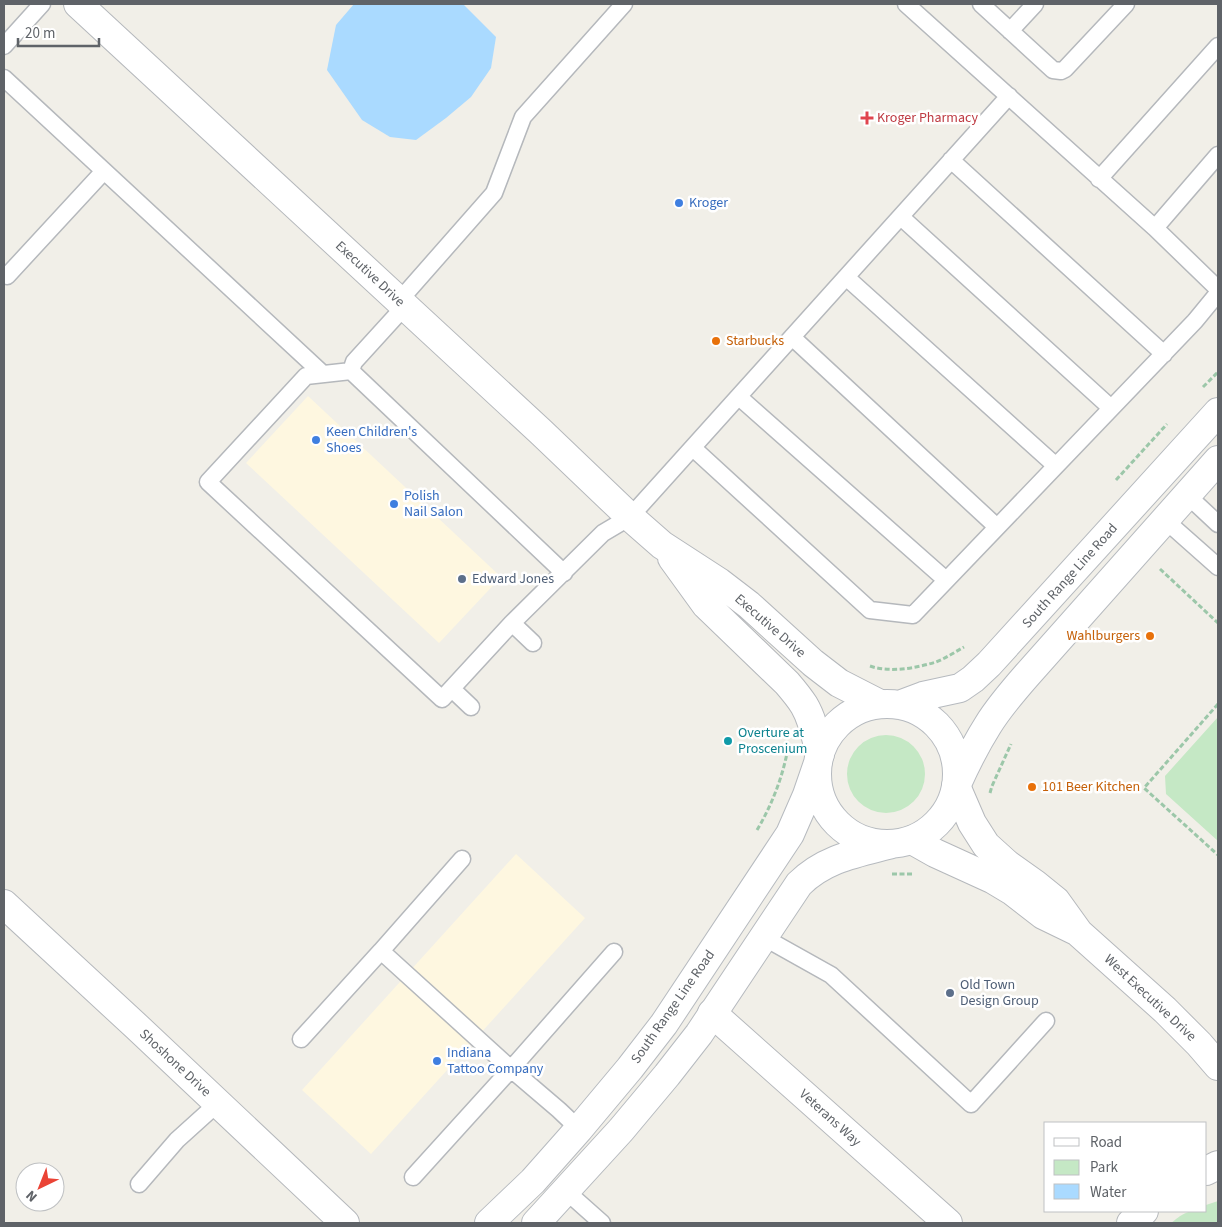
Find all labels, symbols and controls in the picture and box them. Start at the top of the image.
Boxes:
scale bar [18,15,99,47]
text: 20 m [25,23,55,44]
place label: Kroger Pharmacy [877,108,978,128]
marker: Kroger Pharmacy [861,112,873,124]
place label: Kroger [689,193,728,213]
marker: Kroger [673,197,685,209]
street label: Executive Drive [331,236,409,312]
place label: Starbucks [726,331,784,351]
marker: Starbucks [710,335,722,347]
place label: Keen Children's Shoes [326,422,417,458]
marker: Keen Children's Shoes [310,434,322,446]
place label: Polish Nail Salon [404,486,463,522]
marker: Polish Nail Salon [388,498,400,510]
street label: South Range Line Road [1017,519,1123,633]
place label: Edward Jones [472,569,554,589]
marker: Edward Jones [456,573,468,585]
street label: Executive Drive [730,589,810,663]
place label: Wahlburgers [1066,626,1140,646]
marker: Wahlburgers [1144,630,1156,642]
place label: Overture at Proscenium [738,723,807,759]
marker: Overture at Proscenium [722,735,734,747]
place label: 101 Beer Kitchen [1042,777,1140,797]
marker: 101 Beer Kitchen [1026,781,1038,793]
street label: South Range Line Road [626,946,720,1068]
street label: West Executive Drive [1099,950,1201,1046]
place label: Old Town Design Group [960,975,1039,1011]
marker: Old Town Design Group [944,987,956,999]
street label: Shoshone Drive [135,1024,215,1102]
place label: Indiana Tattoo Company [447,1043,544,1079]
marker: Indiana Tattoo Company [431,1055,443,1067]
street label: Veterans Way [794,1085,866,1152]
legend [1044,1122,1207,1212]
text: Road [1090,1132,1122,1153]
text: Park [1090,1157,1119,1178]
north arrow [15,1162,65,1212]
text: Water [1090,1182,1127,1203]
text: N [22,1185,42,1206]

